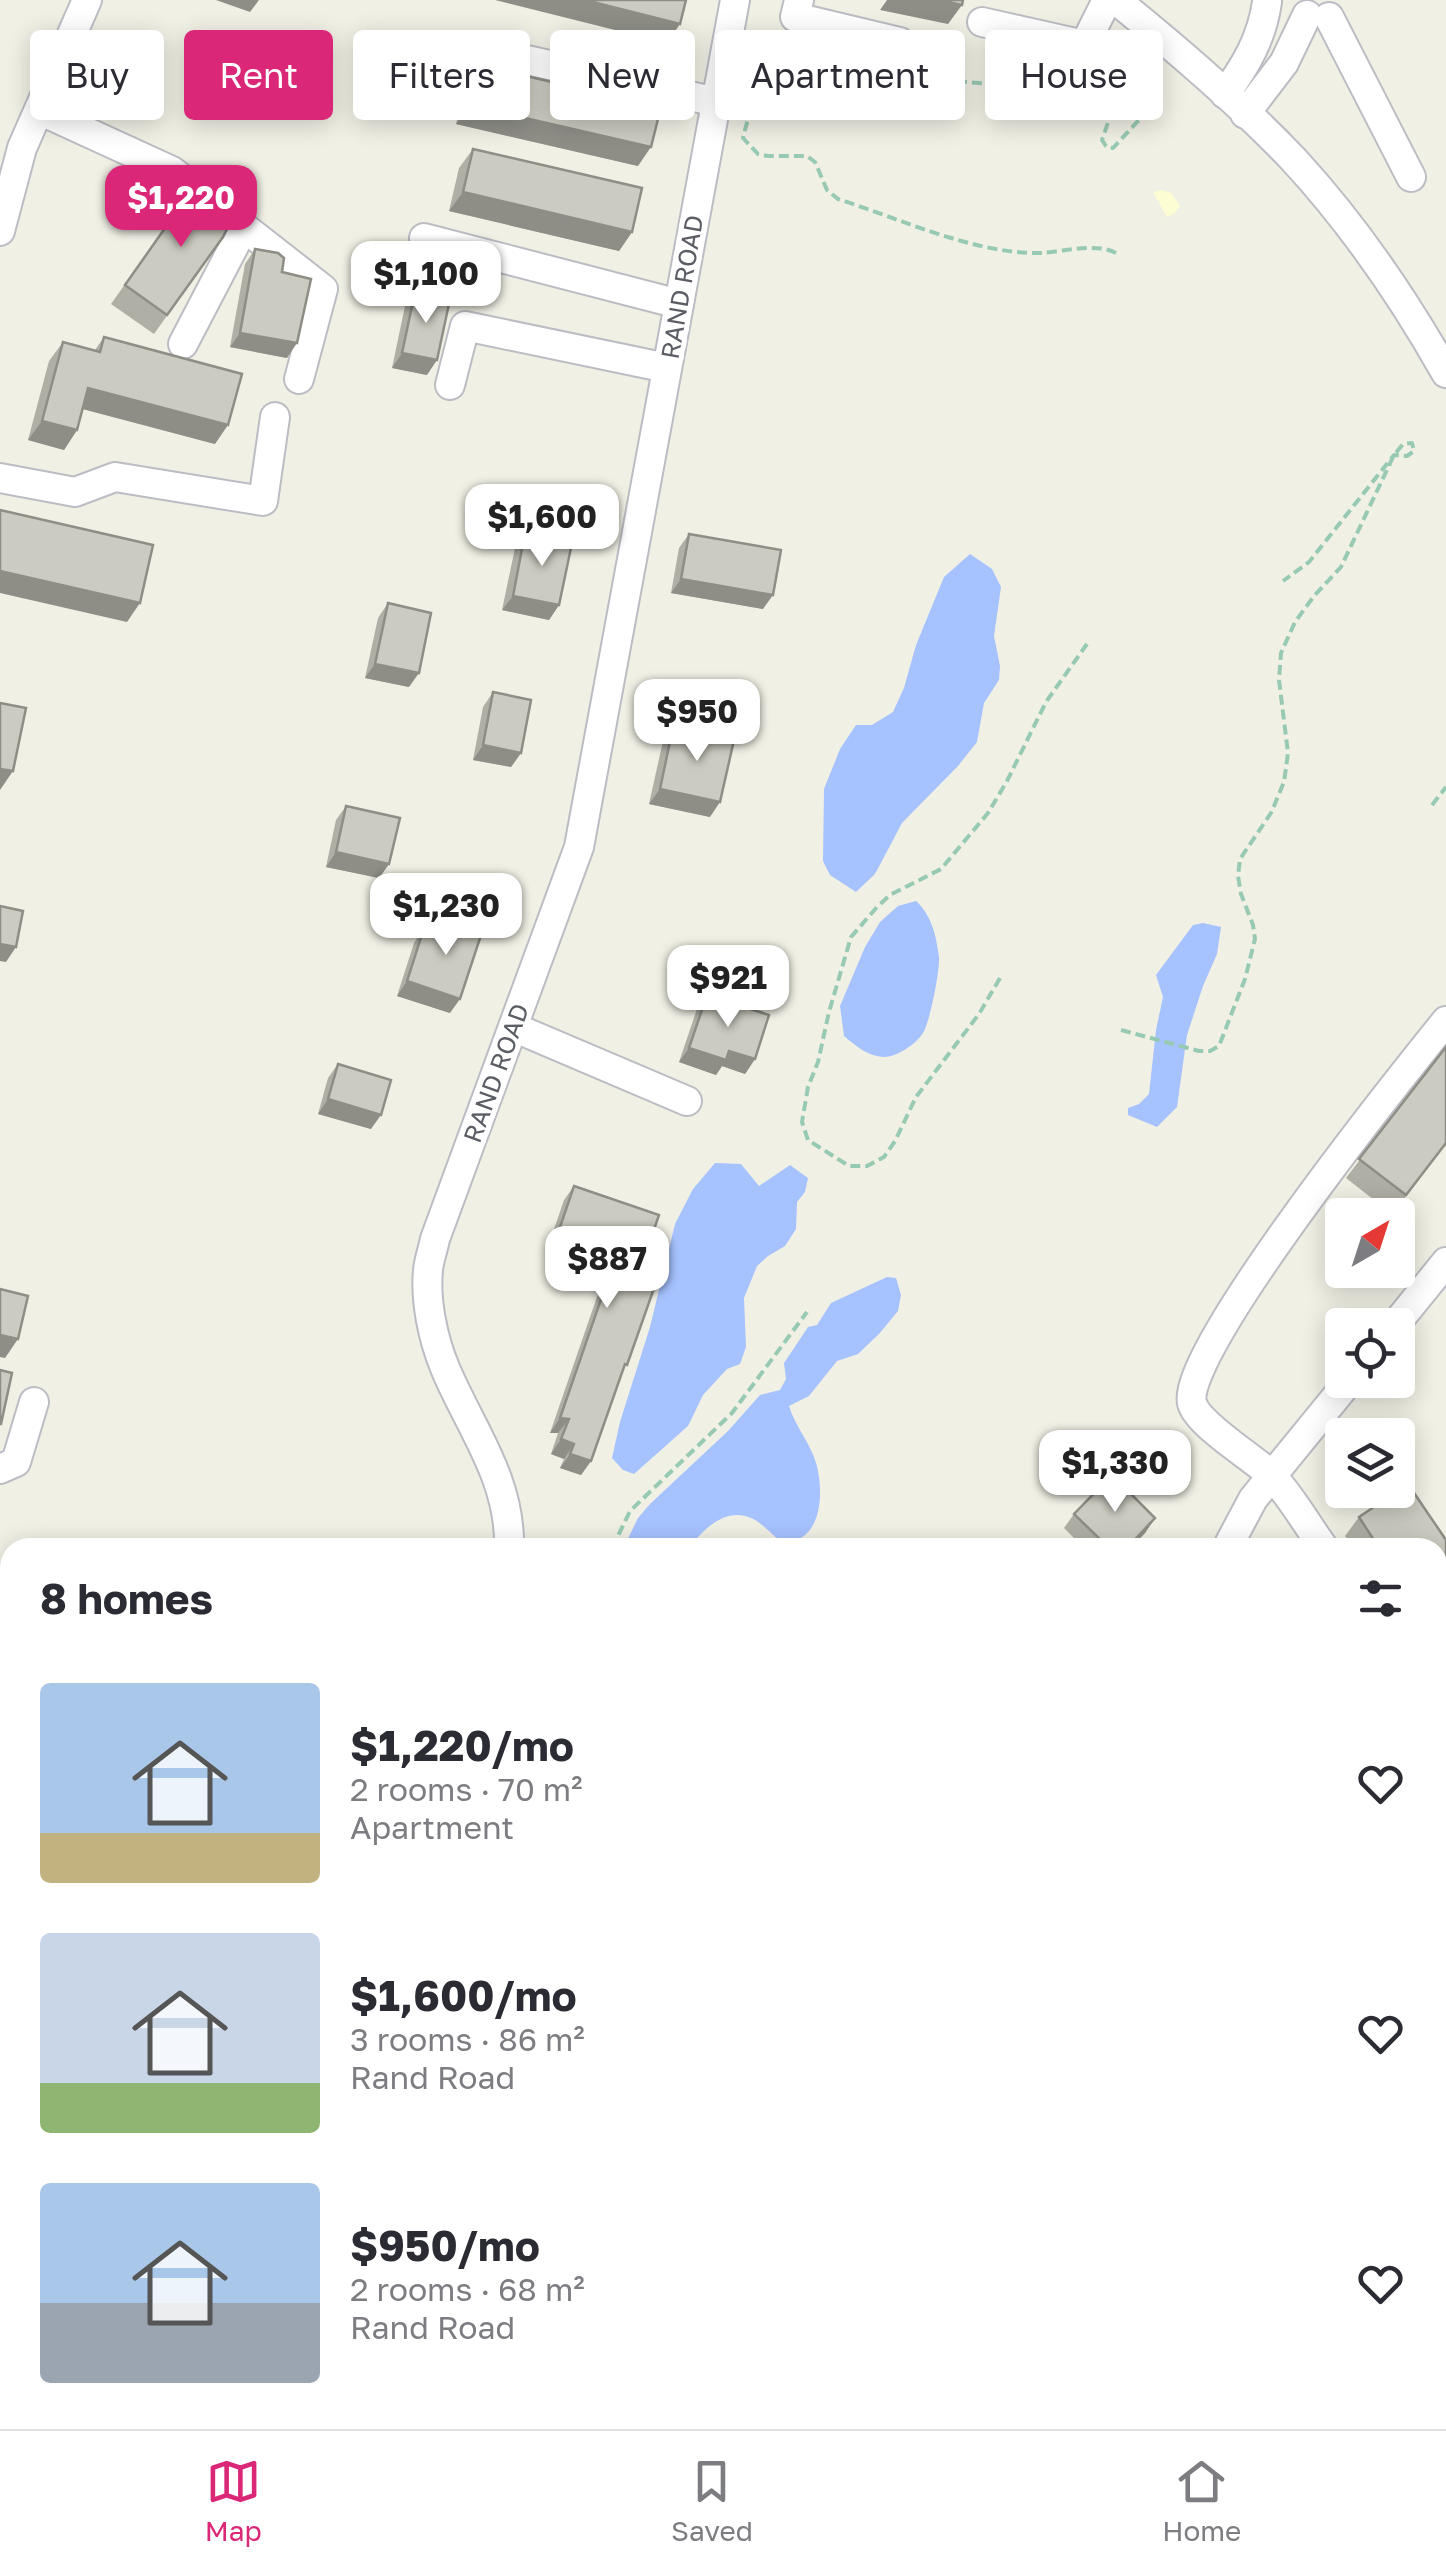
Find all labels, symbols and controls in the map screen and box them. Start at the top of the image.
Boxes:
chip: Buy [30,30,164,120]
chip: Rent [184,30,333,120]
chip: Filters [353,30,530,120]
chip: New [550,30,695,120]
chip: Apartment [715,30,965,120]
chip: House [985,30,1163,120]
pin: $1,220 [100,165,262,250]
text: $1,220 [127,178,235,216]
street label: RAND ROAD [654,212,709,361]
pin: $1,100 [345,241,507,326]
text: $1,100 [373,254,479,292]
pin: $1,600 [461,484,623,569]
text: $1,600 [487,497,597,535]
pin: $950 [638,679,756,764]
text: $950 [656,692,738,730]
pin: $1,230 [365,873,527,958]
text: $1,230 [392,886,500,924]
pin: $921 [669,945,787,1030]
text: $921 [689,958,767,996]
street label: RAND ROAD [456,999,535,1147]
north arrow [1325,1198,1415,1288]
map controls [1325,1198,1415,1508]
pin: $887 [548,1226,666,1311]
text: $887 [567,1239,647,1277]
button: locate [1325,1308,1415,1398]
button: layers [1325,1418,1415,1508]
pin: $1,330 [1034,1430,1196,1515]
text: $1,330 [1061,1443,1169,1481]
icon: filters [1353,1571,1408,1626]
text: 8 homes [40,1573,213,1623]
text: $1,220/mo [350,1720,574,1770]
icon: home [120,1723,240,1843]
icon: heart [1353,1756,1408,1811]
text: 2 rooms · 70 m² [350,1770,583,1808]
text: Apartment [350,1808,514,1846]
text: $1,600/mo [350,1970,577,2020]
icon: home [120,1973,240,2093]
icon: heart [1353,2006,1408,2061]
text: 3 rooms · 86 m² [350,2020,585,2058]
text: Rand Road [350,2058,515,2096]
text: $950/mo [350,2220,540,2270]
icon: home [120,2223,240,2343]
icon: heart [1353,2256,1408,2311]
text: 2 rooms · 68 m² [350,2270,585,2308]
text: Rand Road [350,2308,515,2346]
tab: Map [205,2454,262,2547]
tab: Saved [671,2454,753,2547]
tab: Home [1162,2454,1241,2547]

